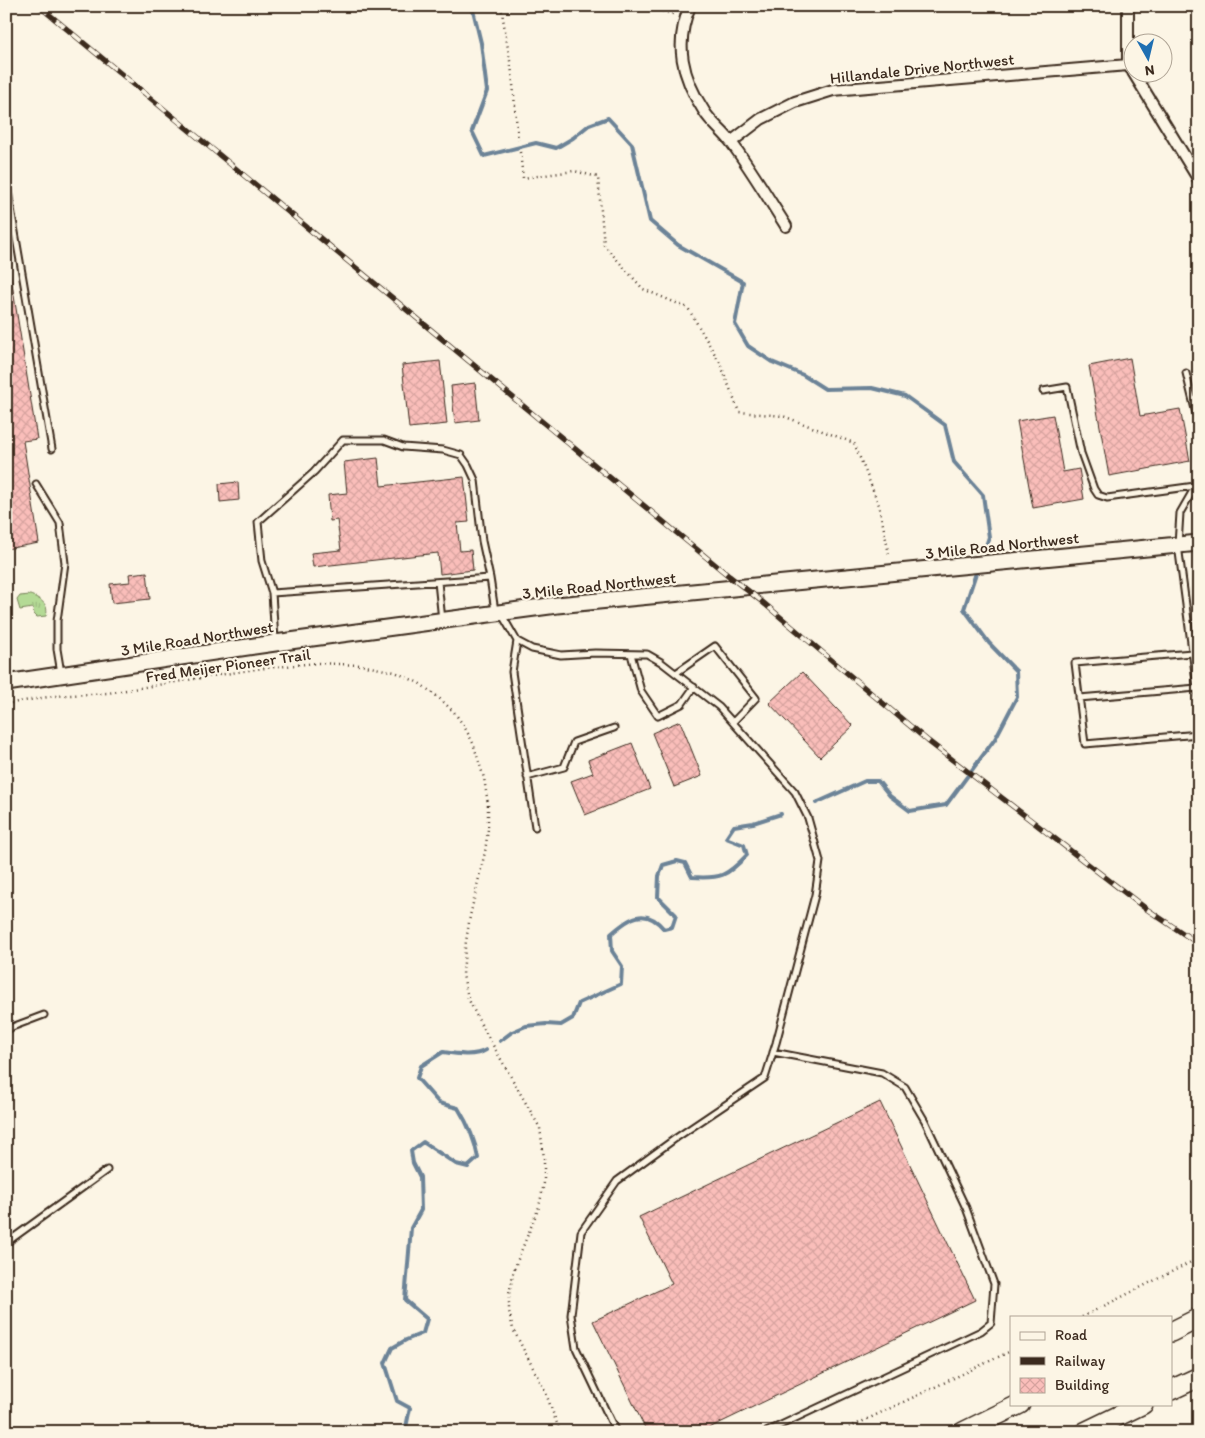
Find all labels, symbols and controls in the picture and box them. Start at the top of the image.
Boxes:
north arrow [1122,32,1172,82]
street label: Hillandale Drive Northwest [829,49,1015,88]
text: N [1144,61,1156,79]
street label: 3 Mile Road Northwest [924,528,1080,563]
street label: 3 Mile Road Northwest [521,568,677,603]
street label: 3 Mile Road Northwest [119,617,275,660]
street label: Fred Meijer Pioneer Trail [144,644,312,686]
legend [1010,1316,1172,1406]
text: Road [1055,1326,1088,1344]
text: Railway [1055,1352,1105,1370]
text: Building [1055,1376,1109,1394]

